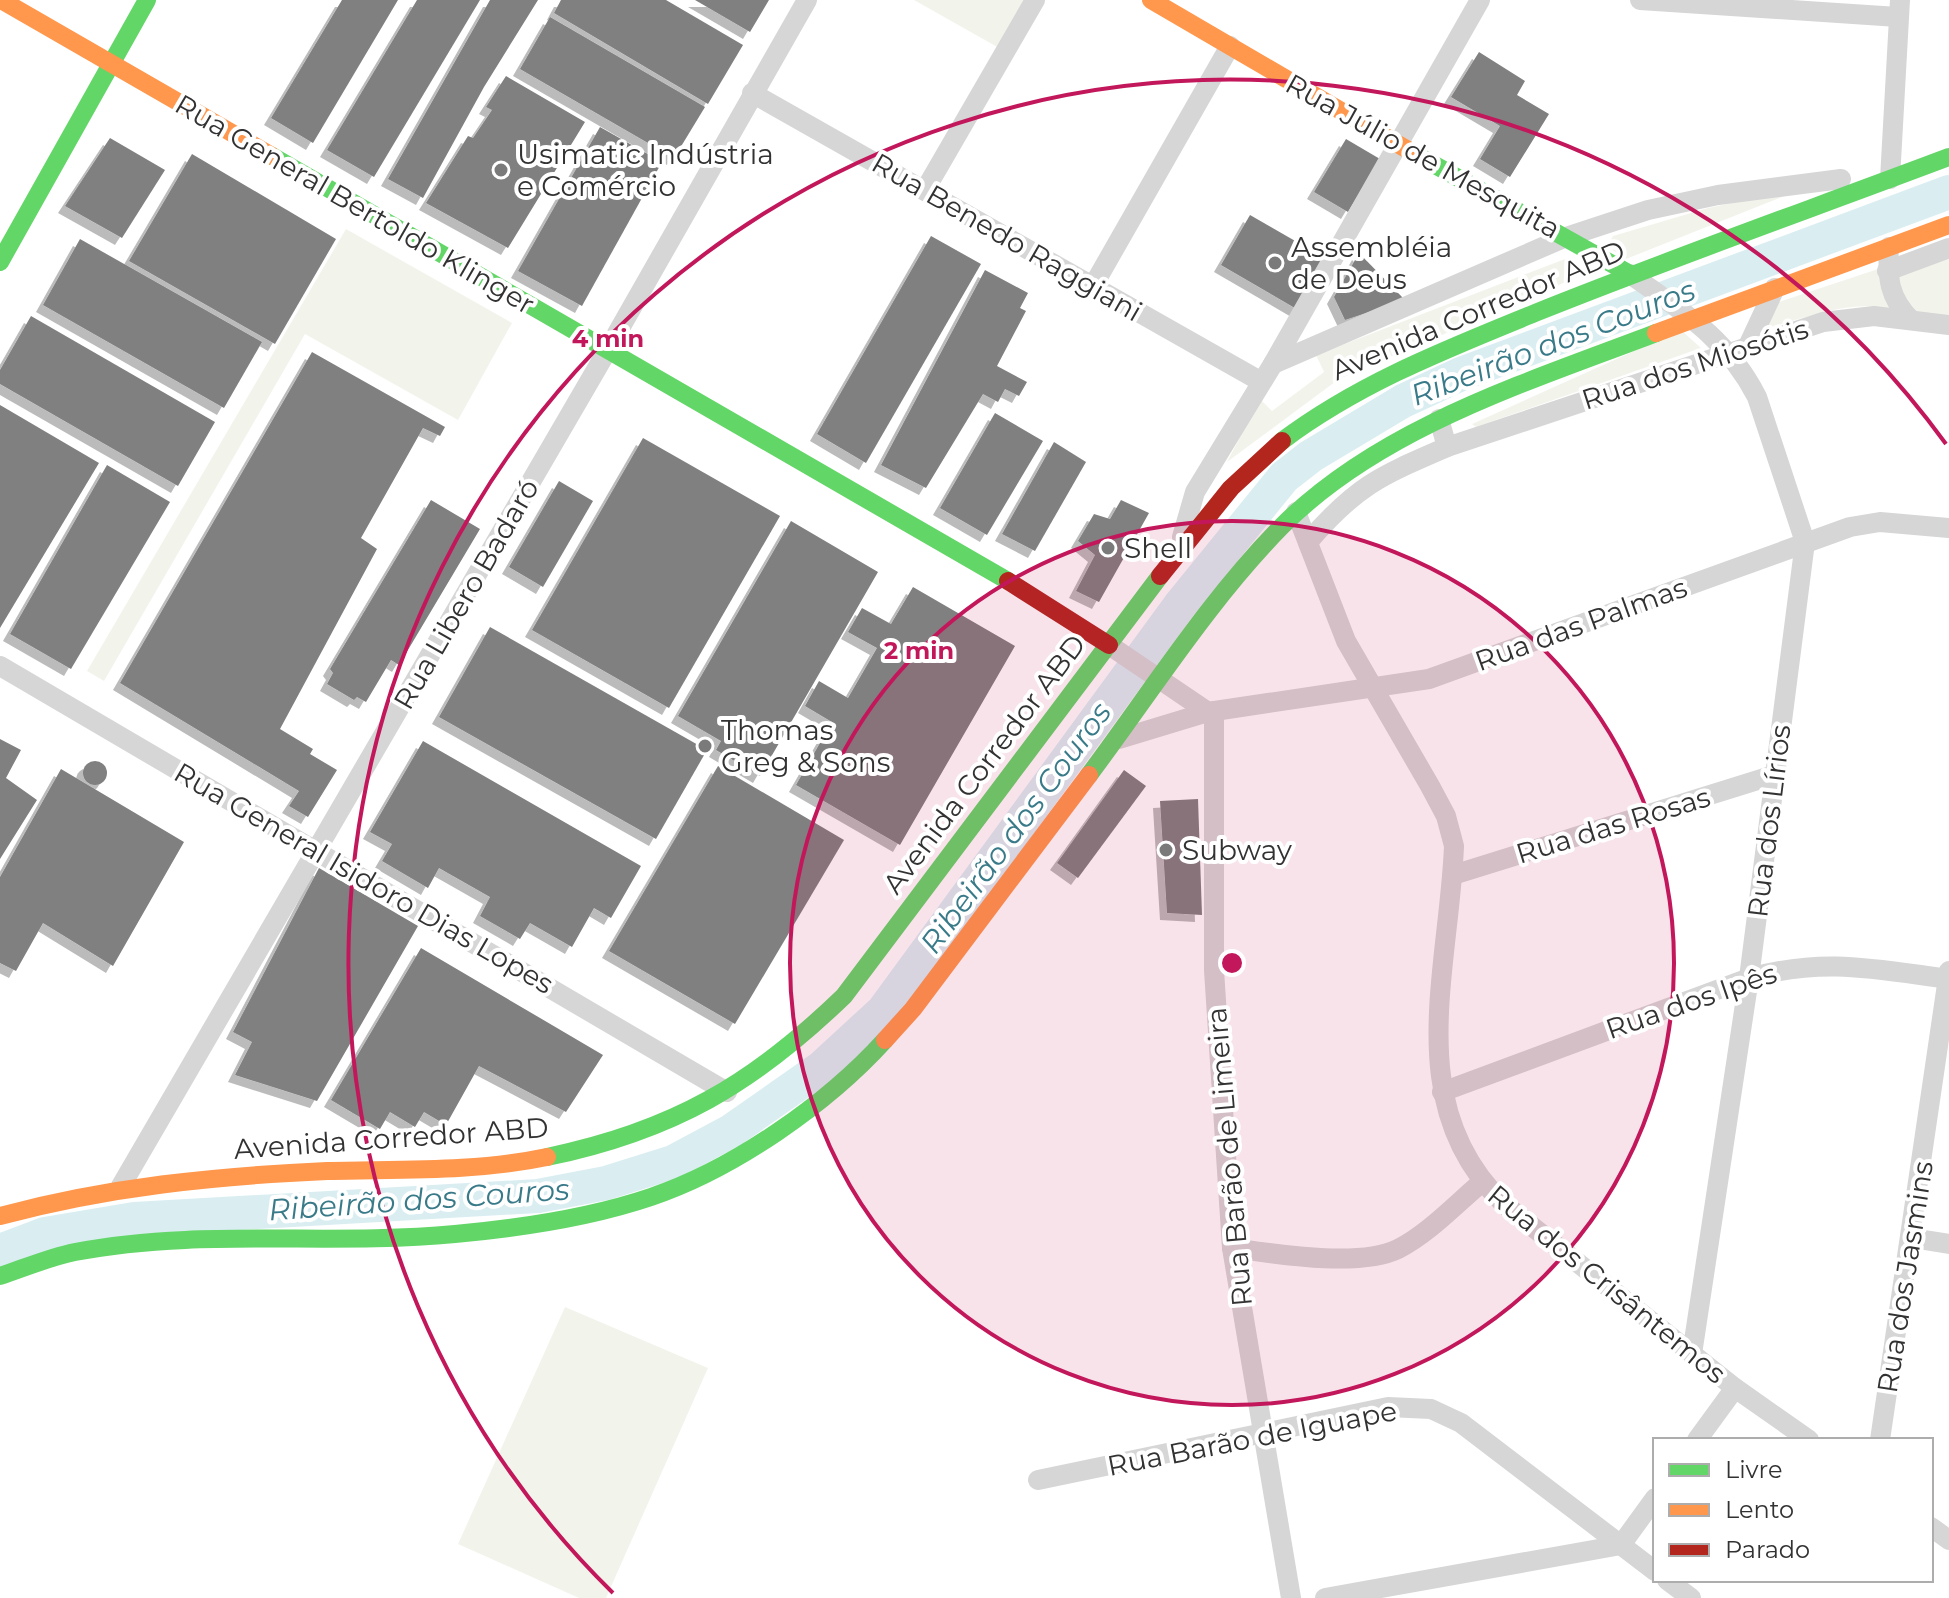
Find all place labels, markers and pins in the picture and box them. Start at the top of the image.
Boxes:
place label: Usimatic Indústria e Comércio [517,137,774,203]
marker: Usimatic Indústria e Comércio [492,161,510,179]
place label: Assembléia de Deus [1291,230,1452,296]
marker: Assembléia de Deus [1266,254,1284,272]
place label: Shell [1124,531,1192,565]
marker: Shell [1099,539,1117,557]
place label: Thomas Greg & Sons [721,713,890,779]
marker: Thomas Greg & Sons [696,737,714,755]
place label: Subway [1182,833,1293,867]
marker: Subway [1157,841,1175,859]
centre of rings [1218,949,1246,977]

